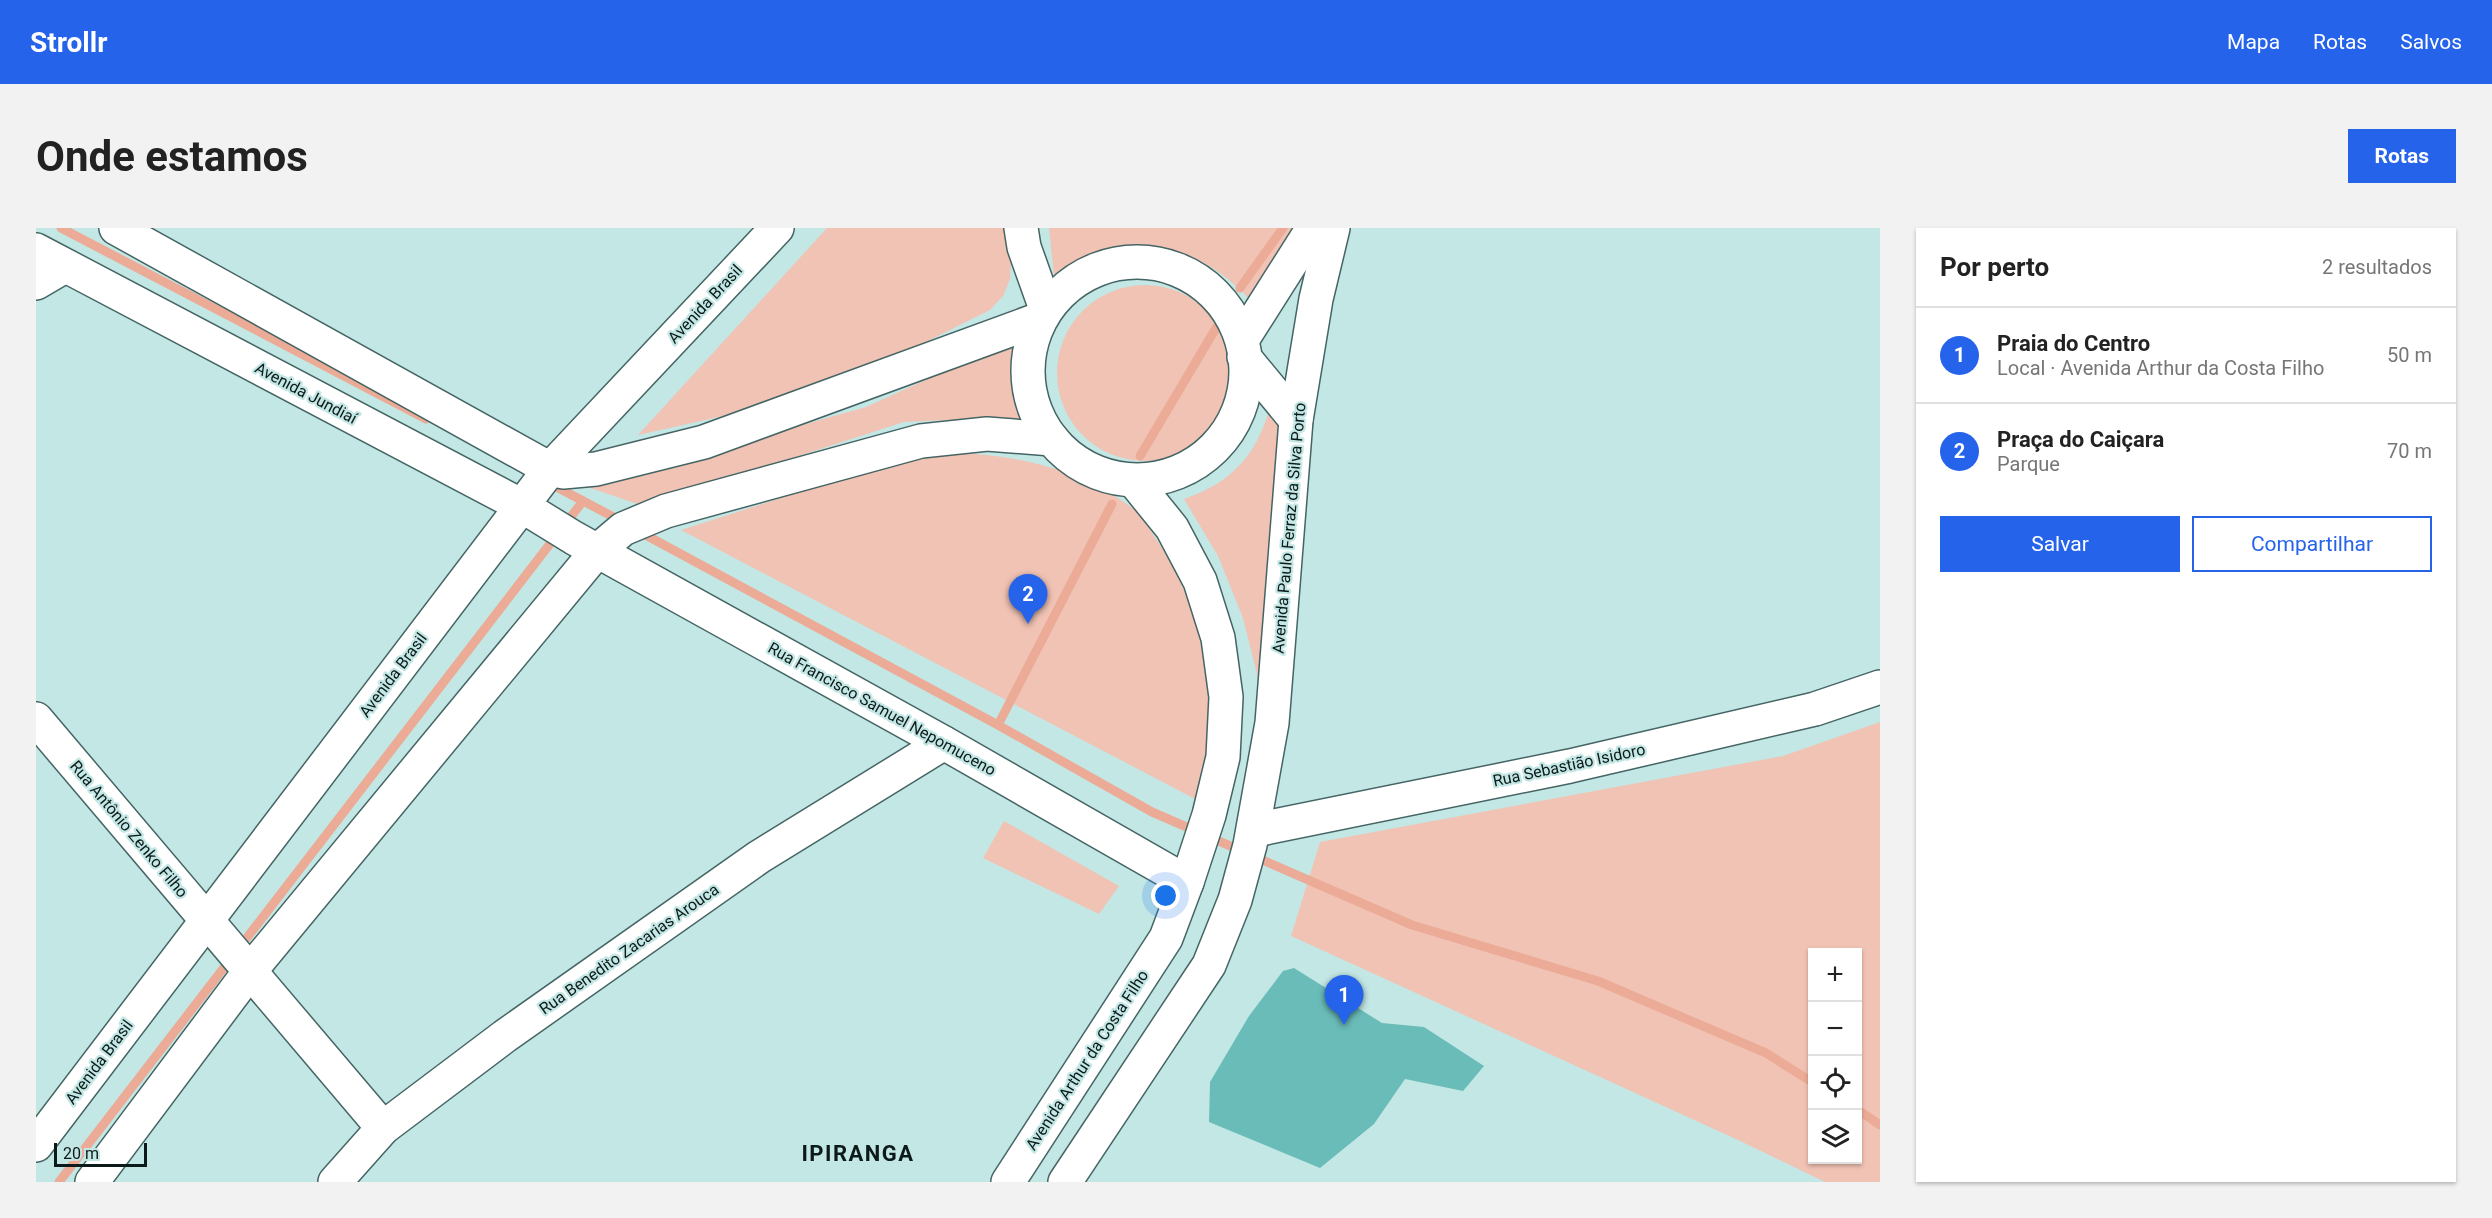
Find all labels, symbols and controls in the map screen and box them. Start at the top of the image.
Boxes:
text: Strollr [30,26,107,59]
text: Mapa [2227,30,2280,54]
text: Rotas [2313,30,2367,54]
text: Salvos [2400,30,2462,54]
button: Rotas [2348,129,2456,183]
text: Onde estamos [36,132,308,181]
text: Por perto [1940,252,2049,282]
text: 2 resultados [2322,255,2432,279]
street label: Avenida Brasil [664,261,746,347]
text: Praia do Centro [1997,331,2150,356]
text: 1 [1954,343,1965,367]
text: 50 m [2387,343,2432,367]
text: Local · Avenida Arthur da Costa Filho [1997,356,2324,380]
street label: Avenida Jundiaí [252,358,361,428]
street label: Avenida Paulo Ferraz da Silva Porto [1269,402,1309,654]
text: Praça do Caiçara [1997,427,2164,452]
text: 2 [1954,439,1965,463]
text: 70 m [2387,439,2432,463]
text: Parque [1997,452,2060,476]
button: Salvar [1940,516,2180,572]
button: Compartilhar [2192,516,2432,572]
pin: 2 [1008,574,1048,624]
street label: Avenida Brasil [355,629,431,721]
street label: Rua Francisco Samuel Nepomuceno [765,638,999,780]
street label: Rua Sebastião Isidoro [1491,740,1647,790]
street label: Rua Antônio Zenko Filho [66,757,192,901]
street label: Rua Benedito Zacarias Arouca [536,880,722,1018]
your location [1151,881,1180,910]
map controls [1808,948,1862,1164]
button: + [1808,948,1862,1002]
street label: Avenida Arthur da Costa Filho [1022,966,1152,1154]
pin: 1 [1324,976,1364,1025]
button: − [1808,1002,1862,1056]
street label: Avenida Brasil [61,1016,137,1108]
button: locate [1808,1056,1862,1110]
button: layers [1808,1110,1862,1164]
scale bar [54,1140,147,1168]
district label: IPIRANGA [801,1141,915,1166]
text: 20 m [63,1144,99,1163]

